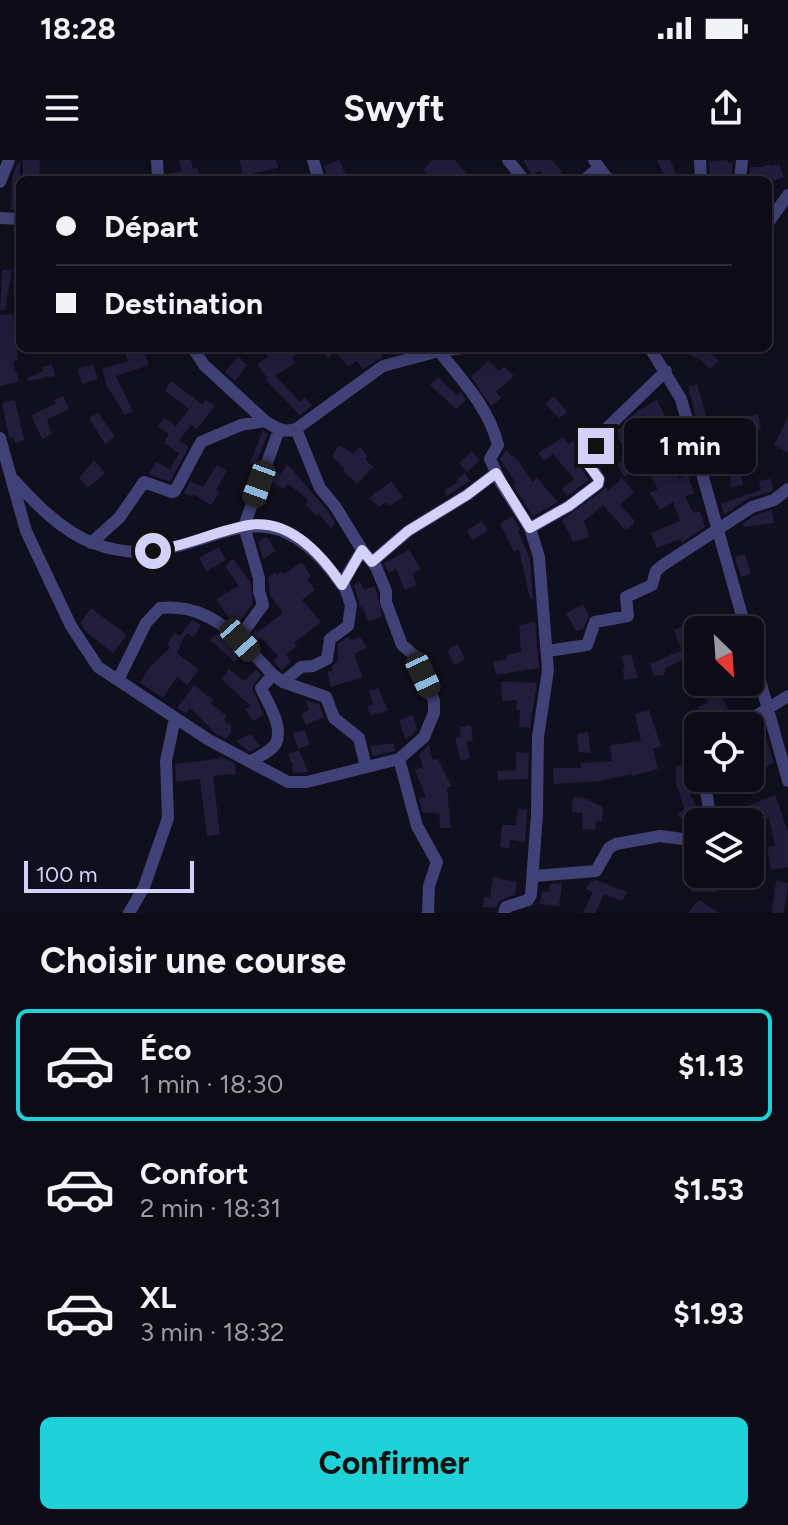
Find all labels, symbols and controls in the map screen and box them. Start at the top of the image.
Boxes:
text: 18:28 [40,10,116,47]
icon: menu [40,86,84,130]
icon: share [704,86,748,130]
text: Swyft [343,87,445,130]
text: Départ [104,208,199,245]
text: Destination [104,285,263,322]
callout: 1 min [624,418,756,474]
route end [578,428,614,464]
text: 1 min [659,430,721,462]
car [240,457,278,511]
route start [135,533,171,569]
car [215,614,265,666]
north arrow [684,616,764,696]
map controls [684,616,764,888]
car [402,648,444,702]
button: locate [684,712,764,792]
button: layers [684,808,764,888]
scale bar [24,857,194,893]
text: 100 m [36,861,97,888]
text: Choisir une course [40,939,346,982]
icon: car [44,1029,116,1101]
text: Éco [140,1031,191,1068]
text: $1.13 [678,1047,744,1084]
text: 1 min · 18:30 [140,1068,283,1100]
icon: car [44,1153,116,1225]
text: Confort [140,1155,249,1192]
text: $1.53 [673,1171,744,1208]
text: 2 min · 18:31 [140,1192,281,1224]
icon: car [44,1277,116,1349]
text: XL [140,1279,176,1316]
text: $1.93 [673,1295,744,1332]
text: 3 min · 18:32 [140,1316,285,1348]
button: Confirmer [40,1417,748,1509]

